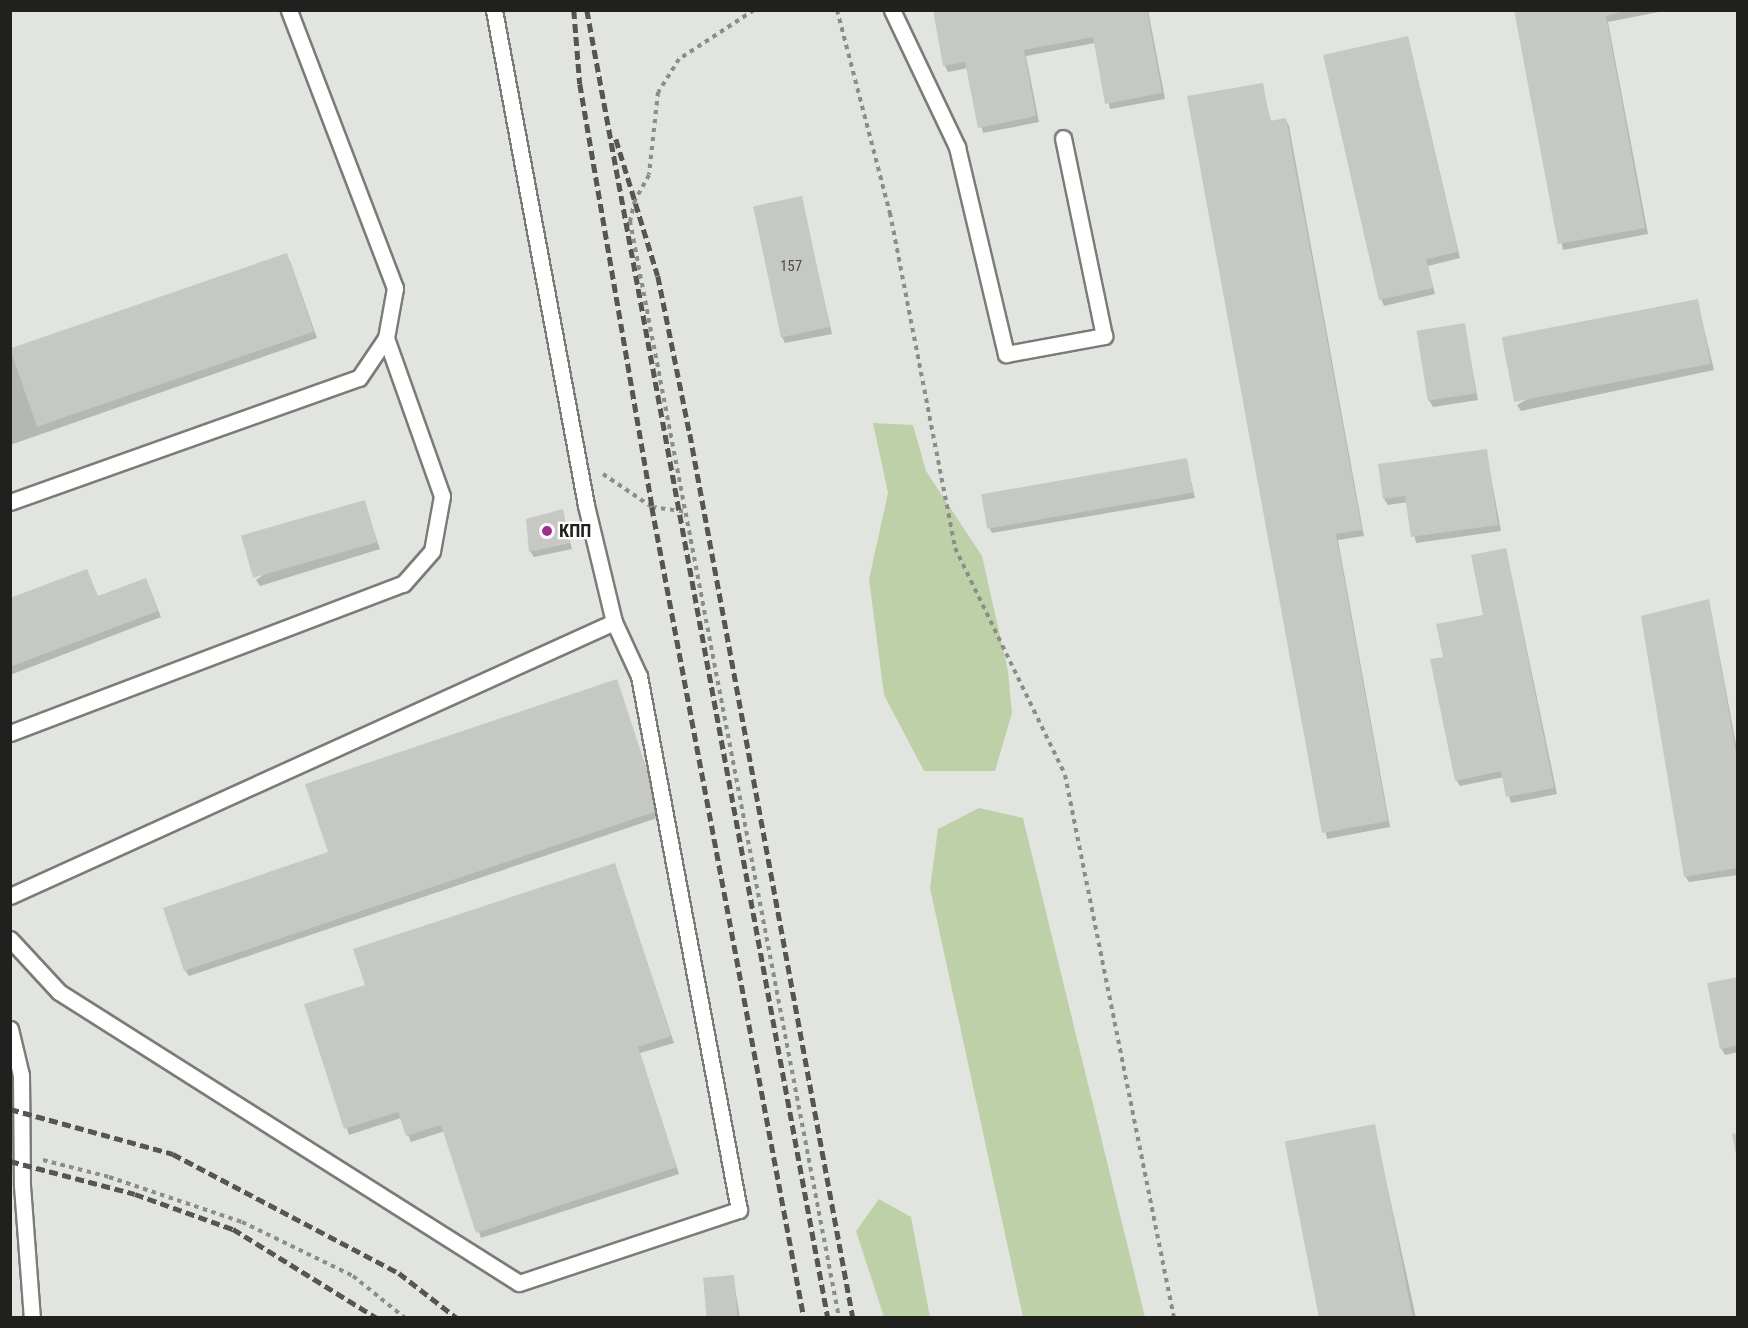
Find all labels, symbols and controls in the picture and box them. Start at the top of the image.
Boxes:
house number: 157 [780,258,802,276]
place label: КПП [559,520,591,542]
marker: КПП [540,524,554,538]

